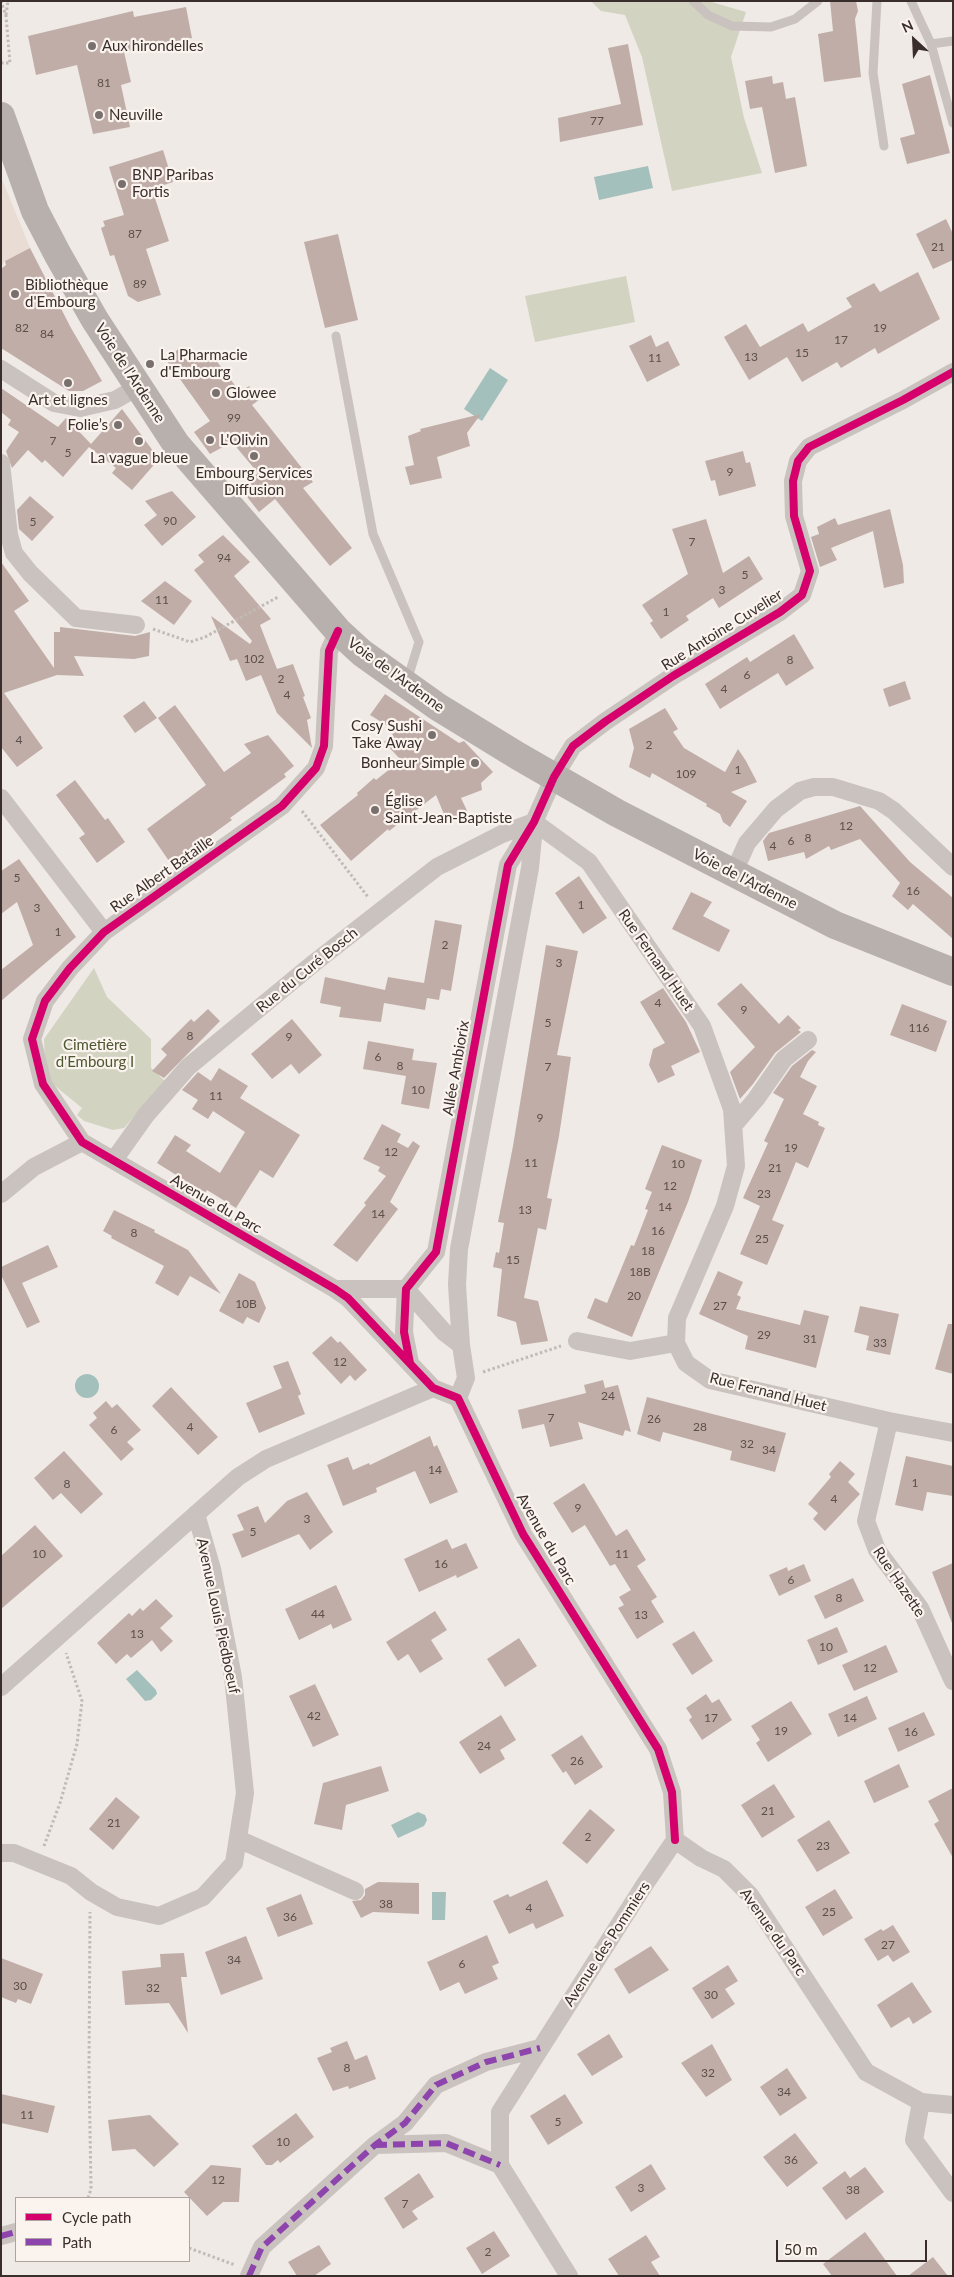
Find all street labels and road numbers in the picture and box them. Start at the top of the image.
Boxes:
street label: Voie de l'Ardenne [91,320,169,426]
street label: Rue Antoine Cuvelier [658,585,786,675]
street label: Voie de l'Ardenne [344,634,448,716]
street label: Rue Albert Bataille [107,832,217,916]
street label: Voie de l'Ardenne [690,845,800,913]
street label: Rue Fernand Huet [614,906,698,1014]
street label: Rue du Curé Bosch [253,924,361,1016]
street label: Allée Ambiorix [439,1019,473,1117]
street label: Avenue du Parc [167,1171,265,1237]
street label: Rue Fernand Huet [708,1369,828,1415]
street label: Avenue du Parc [513,1490,579,1588]
street label: Avenue Louis Piedboeuf [193,1536,243,1696]
street label: Rue Hazette [869,1544,929,1620]
street label: Avenue des Pommiers [560,1878,654,2010]
street label: Avenue du Parc [736,1885,810,1979]

